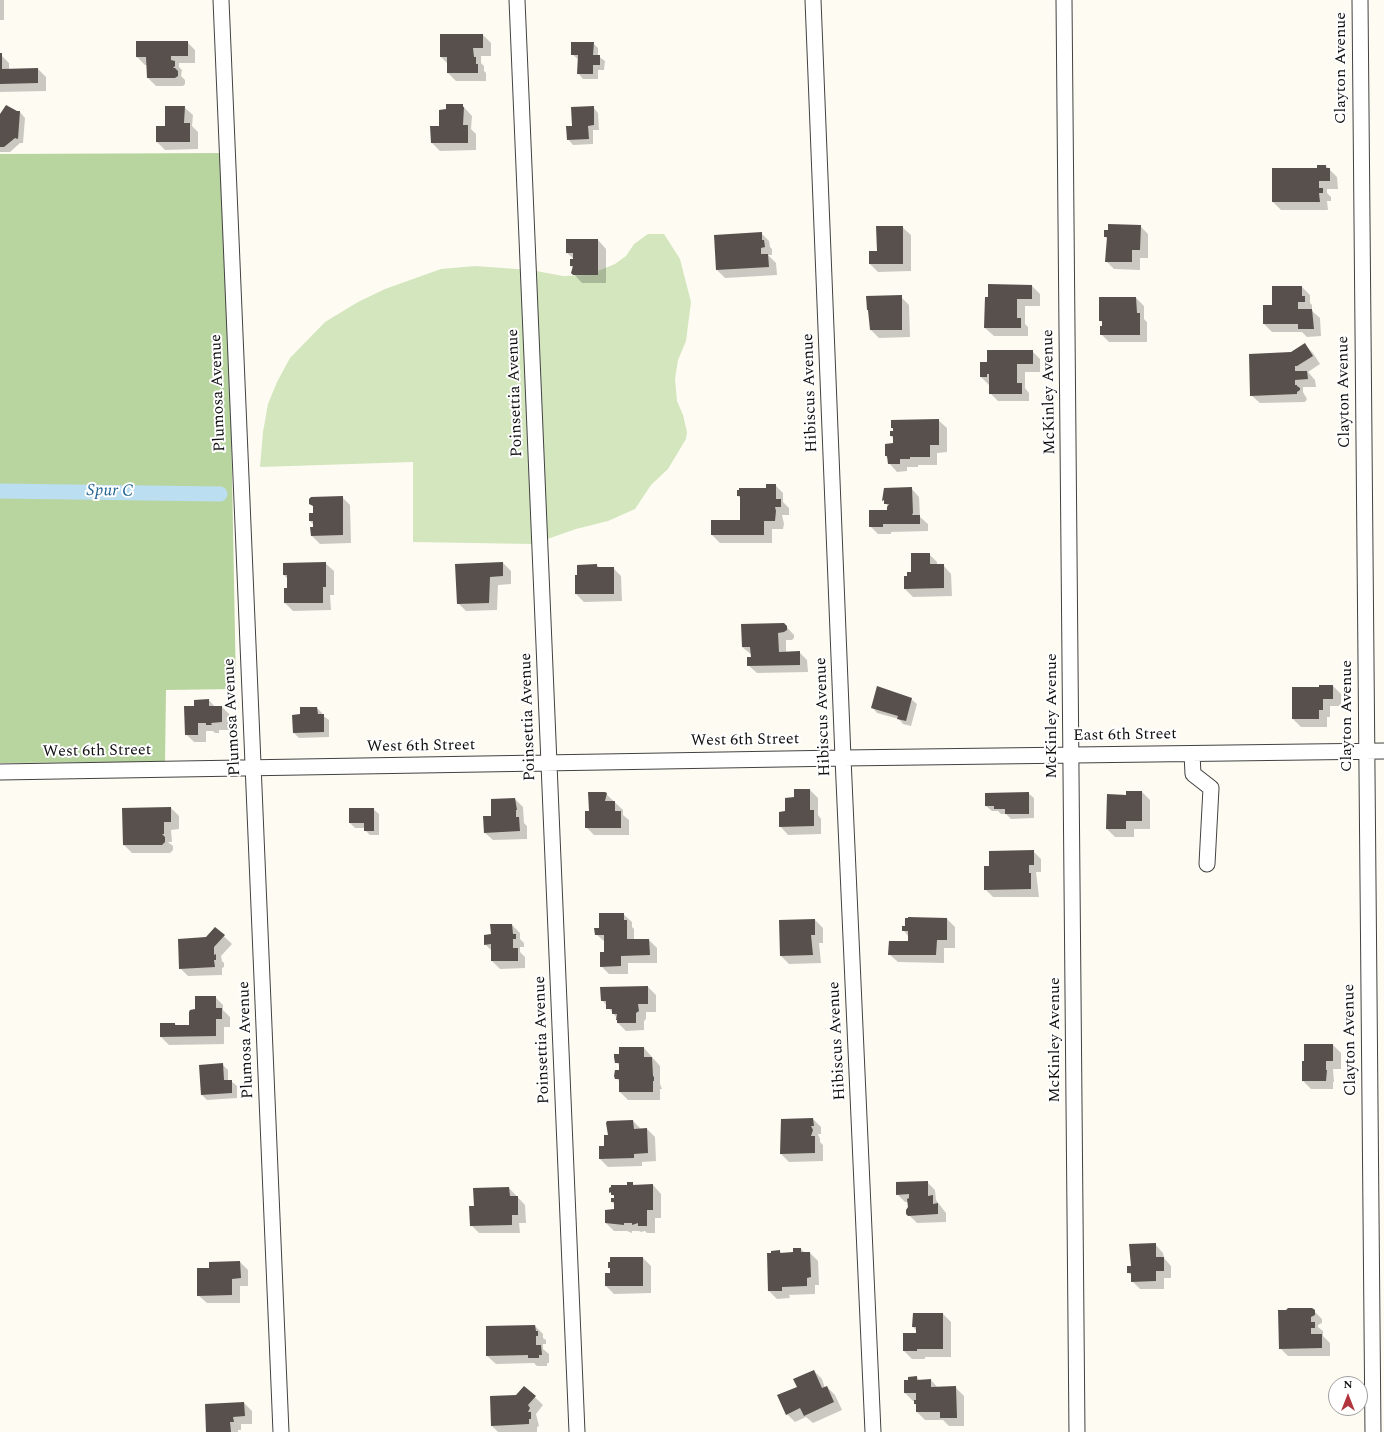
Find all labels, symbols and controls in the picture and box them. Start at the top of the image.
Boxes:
street label: Clayton Avenue [1332,12,1352,124]
street label: Poinsettia Avenue [504,328,528,458]
street label: McKinley Avenue [1039,329,1061,455]
street label: Hibiscus Avenue [799,333,823,453]
street label: Plumosa Avenue [207,334,231,452]
street label: Clayton Avenue [1334,336,1356,448]
water label: Spur C [86,481,134,503]
street label: Poinsettia Avenue [517,652,541,782]
street label: McKinley Avenue [1043,653,1063,779]
street label: Hibiscus Avenue [812,657,836,777]
street label: Plumosa Avenue [220,658,246,776]
street label: Clayton Avenue [1338,660,1358,772]
street label: East 6th Street [1073,725,1177,747]
street label: West 6th Street [691,730,799,752]
street label: West 6th Street [367,736,475,758]
street label: West 6th Street [43,741,151,763]
street label: Poinsettia Avenue [531,975,555,1105]
street label: McKinley Avenue [1046,977,1066,1103]
street label: Plumosa Avenue [235,981,259,1099]
street label: Hibiscus Avenue [825,981,851,1101]
street label: Clayton Avenue [1340,984,1362,1096]
north arrow [1328,1376,1368,1416]
text: N [1344,1376,1352,1393]

